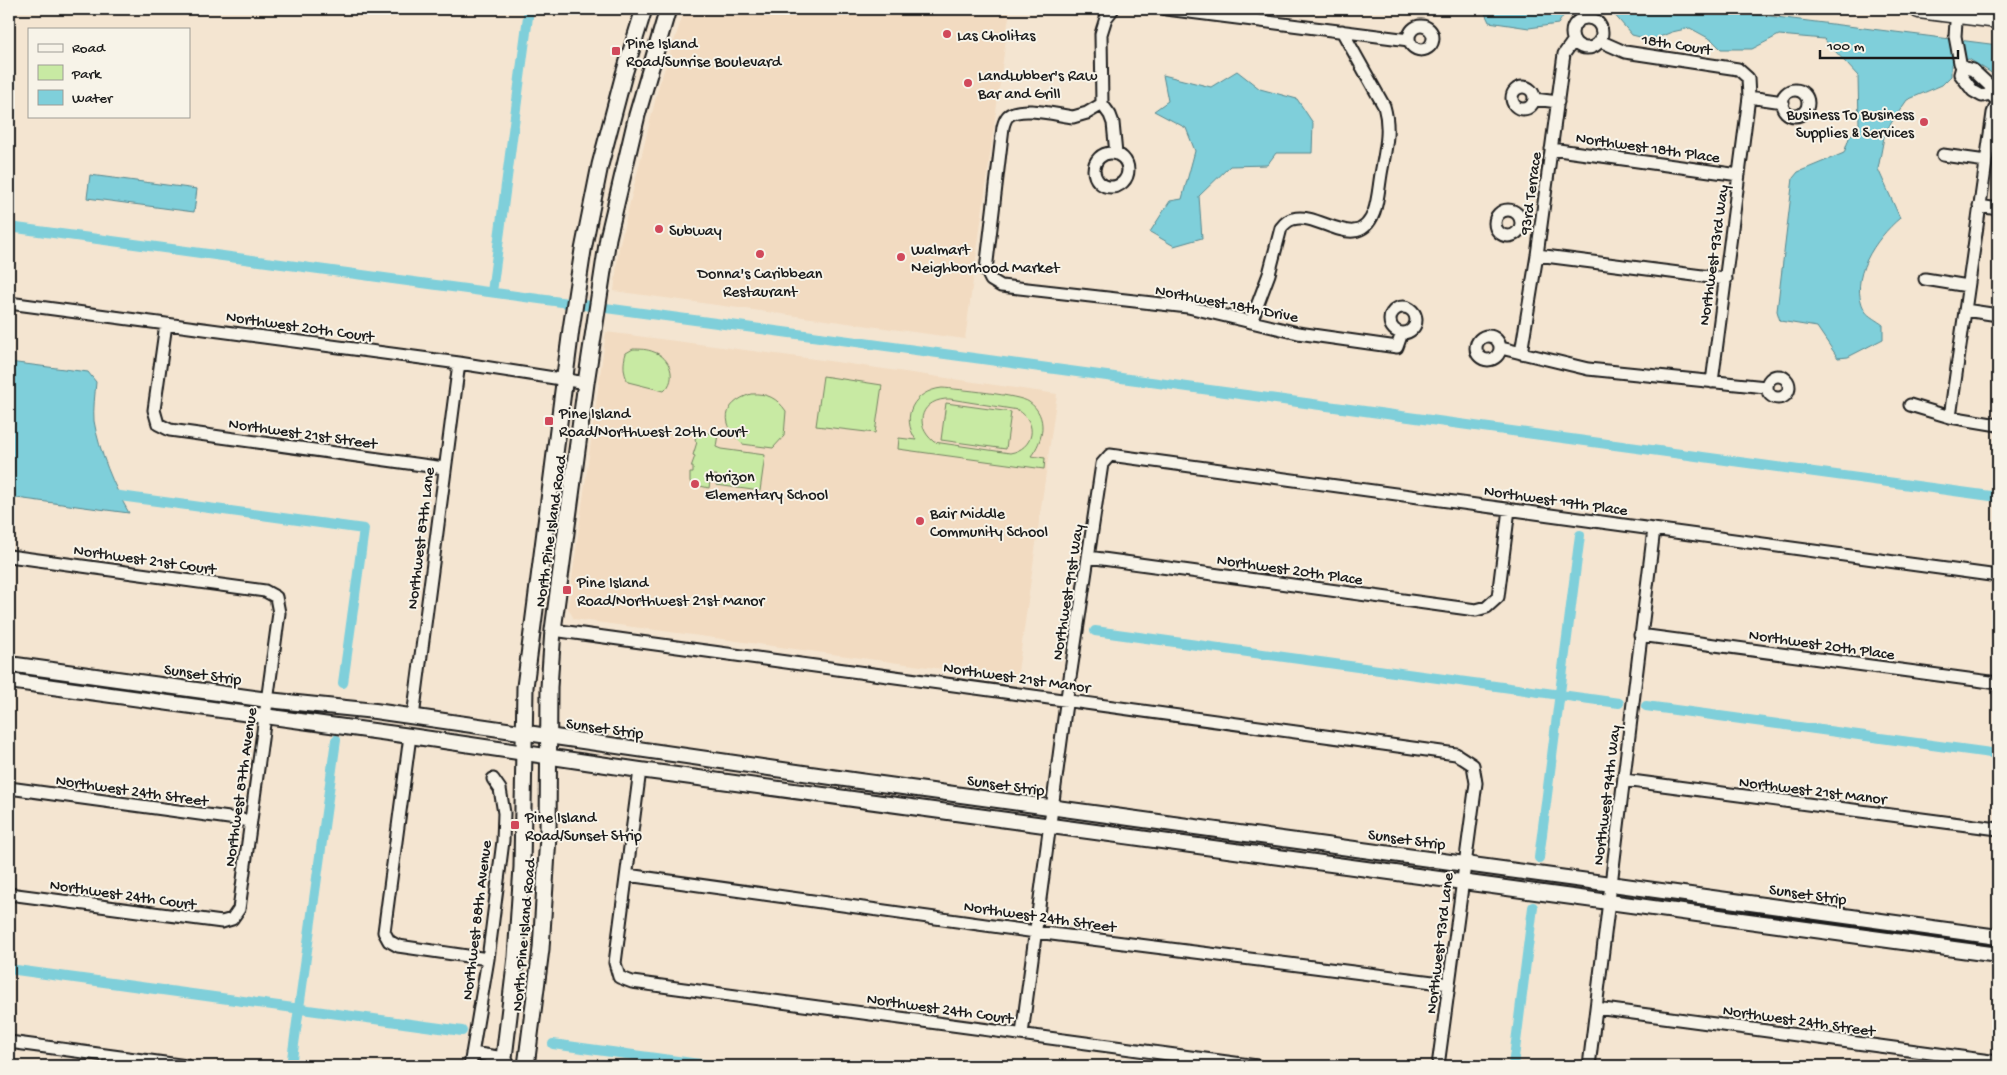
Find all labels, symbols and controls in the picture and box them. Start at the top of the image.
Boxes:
legend [28,28,190,118]
marker: Las Cholitas [941,28,953,40]
place label: Las Cholitas [957,28,1036,47]
scale bar [1820,28,1957,60]
street label: 18th Court [1639,31,1714,62]
place label: Pine Island Road/Sunrise Boulevard [625,36,783,73]
text: 100 m [1826,38,1865,56]
text: Road [72,40,106,58]
marker: Pine Island Road/Sunrise Boulevard [610,45,622,57]
text: Park [71,66,102,84]
place label: LandLubber's Raw Bar and Grill [977,68,1098,105]
marker: LandLubber's Raw Bar and Grill [962,77,974,89]
text: Water [72,90,114,108]
place label: Business To Business Supplies & Services [1786,107,1915,144]
marker: Business To Business Supplies & Services [1918,116,1930,128]
street label: Northwest 18th Place [1574,130,1722,169]
street label: 93rd Terrace [1517,150,1548,237]
street label: Northwest 93rd Way [1696,184,1735,327]
marker: Subway [653,223,665,235]
place label: Subway [669,223,722,242]
place label: Walmart Neighborhood Market [911,242,1061,279]
marker: Donna's Caribbean Restaurant [754,248,766,260]
marker: Walmart Neighborhood Market [895,251,907,263]
place label: Donna's Caribbean Restaurant [697,266,823,303]
street label: Northwest 18th Drive [1153,282,1300,329]
street label: Northwest 20th Court [224,309,376,348]
place label: Pine Island Road/Northwest 20th Court [558,406,748,443]
marker: Pine Island Road/Northwest 20th Court [543,415,555,427]
street label: Northwest 21st Street [227,416,379,455]
street label: North Pine Island Road [532,453,573,609]
street label: Northwest 87th Lane [404,466,441,611]
place label: Horizon Elementary School [705,469,828,506]
marker: Horizon Elementary School [689,478,701,490]
street label: Northwest 19th Place [1483,483,1629,522]
place label: Bair Middle Community School [929,506,1048,543]
marker: Bair Middle Community School [914,515,926,527]
street label: Northwest 91st Way [1049,523,1090,662]
street label: Northwest 21st Court [72,542,218,581]
street label: Northwest 20th Place [1215,552,1364,591]
place label: Pine Island Road/Northwest 21st Manor [576,575,766,612]
marker: Pine Island Road/Northwest 21st Manor [561,584,573,596]
street label: Northwest 20th Place [1747,627,1896,666]
street label: Northwest 21st Manor [942,660,1093,699]
street label: Sunset Strip [163,662,243,691]
street label: Northwest 87th Avenue [222,706,263,868]
street label: Sunset Strip [565,716,645,745]
street label: Northwest 94th Way [1590,724,1627,867]
street label: Northwest 24th Street [54,772,210,813]
street label: Sunset Strip [966,773,1046,802]
street label: Northwest 21st Manor [1738,774,1889,811]
place label: Pine Island Road/Sunset Strip [524,810,642,847]
marker: Pine Island Road/Sunset Strip [509,819,521,831]
street label: Sunset Strip [1367,827,1447,856]
street label: Northwest 88th Avenue [459,839,498,1001]
street label: North Pine Island Road [509,857,542,1012]
street label: Northwest 93rd Lane [1423,871,1460,1015]
street label: Northwest 24th Court [48,877,198,916]
street label: Sunset Strip [1768,882,1848,911]
street label: Northwest 24th Street [962,898,1118,939]
street label: Northwest 24th Court [865,991,1015,1030]
street label: Northwest 24th Street [1721,1002,1877,1043]

